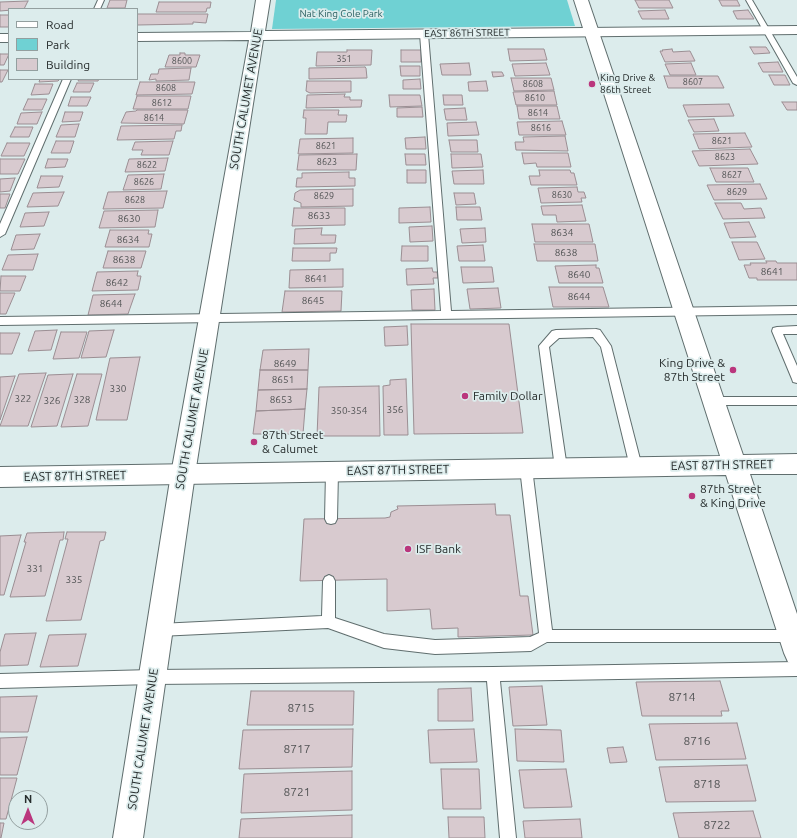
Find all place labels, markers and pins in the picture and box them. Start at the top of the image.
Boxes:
place label: King Drive & 86th Street [600,72,655,96]
marker: King Drive & 86th Street [587,79,597,89]
place label: King Drive & 87th Street [659,356,725,384]
marker: King Drive & 87th Street [728,365,738,375]
place label: Family Dollar [473,389,542,403]
marker: Family Dollar [460,391,470,401]
place label: 87th Street & Calumet [262,428,323,456]
marker: 87th Street & Calumet [249,437,259,447]
place label: 87th Street & King Drive [700,482,766,510]
marker: 87th Street & King Drive [687,491,697,501]
place label: ISF Bank [416,542,461,556]
marker: ISF Bank [403,544,413,554]

